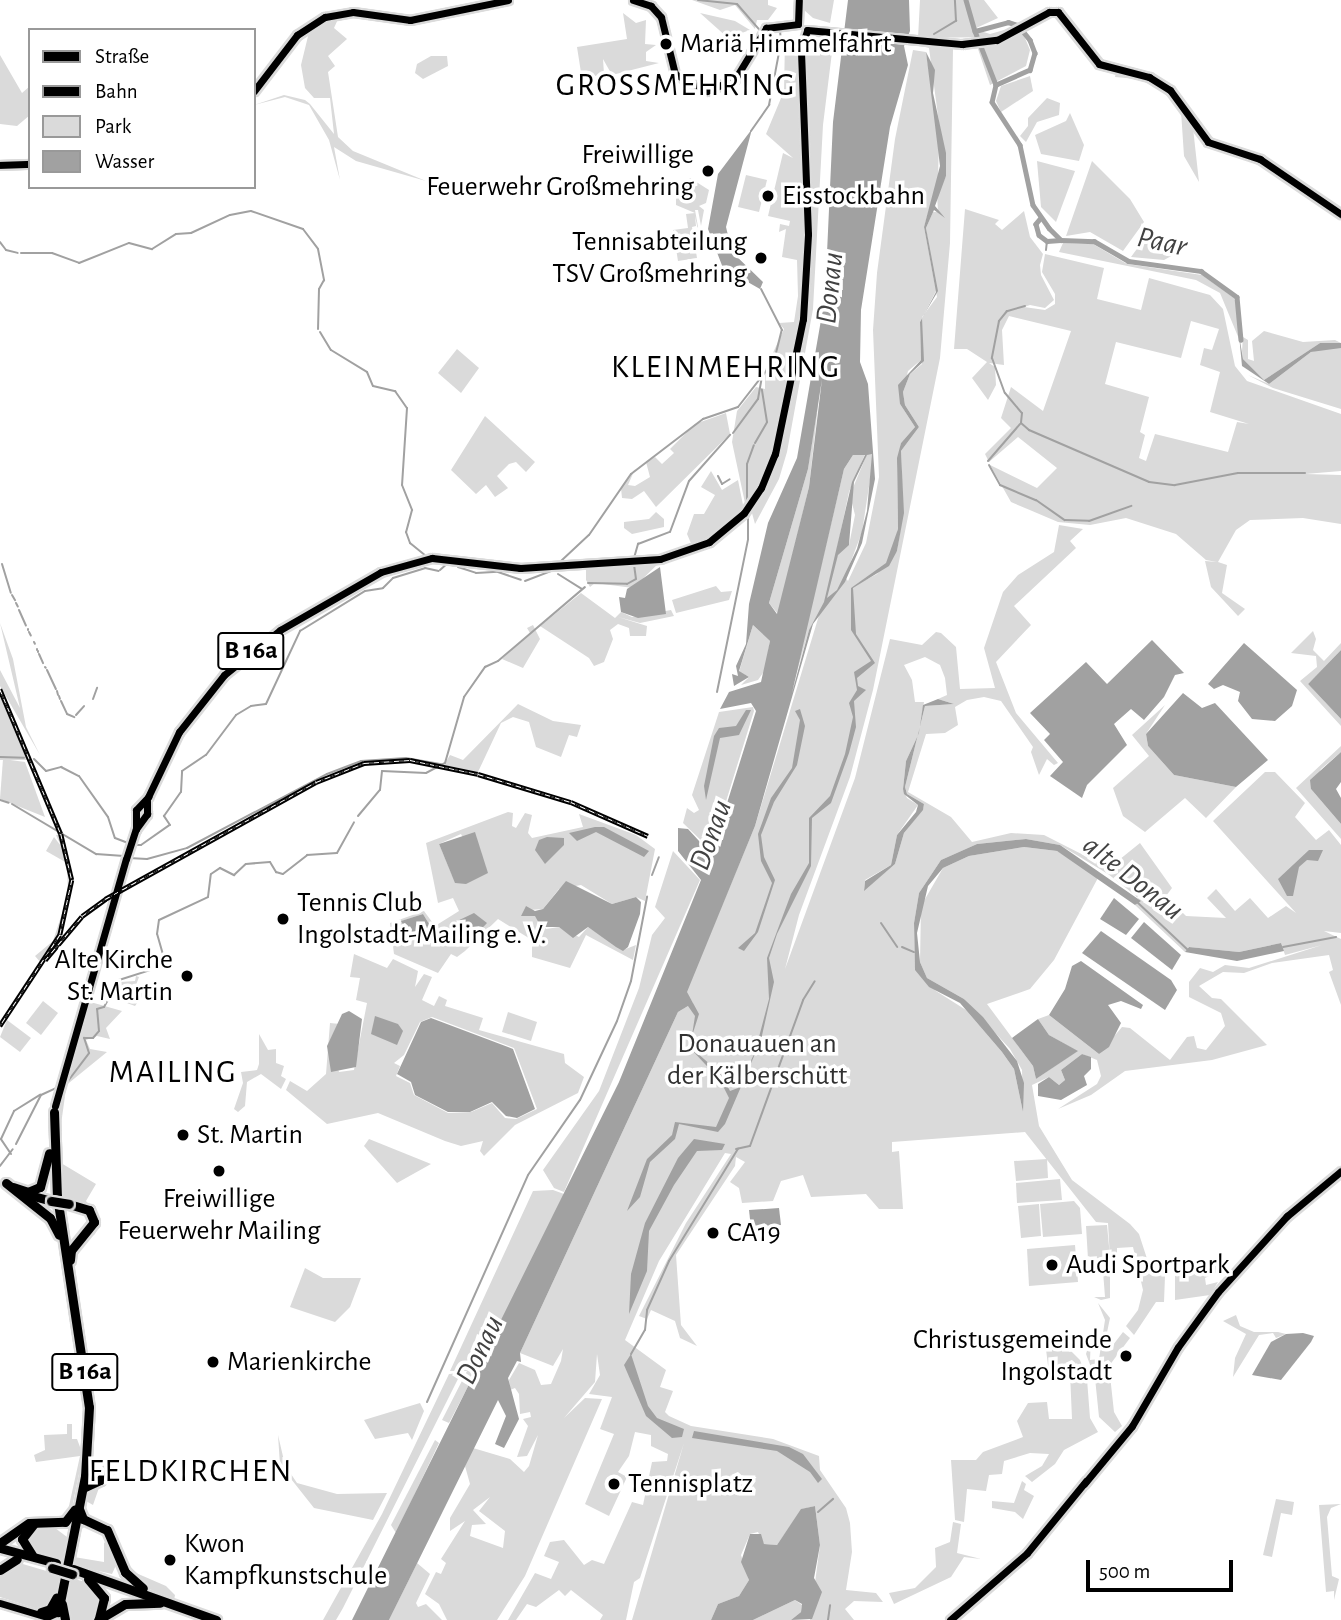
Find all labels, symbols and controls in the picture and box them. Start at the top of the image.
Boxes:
place label: Mariä Himmelfahrt [680,27,892,61]
legend [28,28,256,189]
marker: Mariä Himmelfahrt [658,36,674,52]
text: Straße [95,46,149,67]
district label: GROSSMEHRING [557,66,795,104]
text: Bahn [95,81,138,102]
text: Park [95,116,131,137]
place label: Freiwillige Feuerwehr Großmehring [426,138,694,204]
text: Wasser [95,151,154,172]
marker: Freiwillige Feuerwehr Großmehring [700,163,716,179]
place label: Eisstockbahn [782,179,925,213]
marker: Eisstockbahn [760,188,776,204]
water label: Paar [1134,219,1190,265]
place label: Tennisabteilung TSV Großmehring [552,225,747,291]
marker: Tennisabteilung TSV Großmehring [753,250,769,266]
water label: Donau [808,250,852,326]
district label: KLEINMEHRING [612,348,840,386]
road number: B 16a [216,628,286,674]
water label: Donau [682,795,740,875]
water label: alte Donau [1075,827,1191,929]
place label: Tennis Club Ingolstadt-Mailing e. V. [297,886,547,952]
marker: Tennis Club Ingolstadt-Mailing e. V. [275,911,291,927]
place label: Alte Kirche St. Martin [54,943,173,1009]
marker: Alte Kirche St. Martin [179,968,195,984]
park label: Donauauen an der Kälberschütt [667,1027,847,1093]
district label: MAILING [110,1053,236,1091]
place label: St. Martin [197,1118,303,1152]
marker: St. Martin [175,1127,191,1143]
marker: Freiwillige Feuerwehr Mailing [211,1163,227,1179]
place label: Freiwillige Feuerwehr Mailing [117,1182,321,1248]
place label: CA19 [727,1216,781,1250]
marker: CA19 [705,1225,721,1241]
place label: Audi Sportpark [1066,1248,1229,1282]
marker: Audi Sportpark [1044,1257,1060,1273]
water label: Donau [448,1310,512,1390]
place label: Christusgemeinde Ingolstadt [913,1323,1112,1389]
place label: Marienkirche [227,1345,371,1379]
marker: Christusgemeinde Ingolstadt [1118,1348,1134,1364]
road number: B 16a [50,1350,120,1394]
marker: Marienkirche [205,1354,221,1370]
district label: FELDKIRCHEN [90,1452,292,1490]
place label: Tennisplatz [628,1467,753,1501]
marker: Tennisplatz [606,1476,622,1492]
place label: Kwon Kampfkunstschule [184,1527,387,1593]
scale bar [1089,1546,1236,1590]
marker: Kwon Kampfkunstschule [162,1552,178,1568]
text: 500 m [1099,1561,1150,1582]

